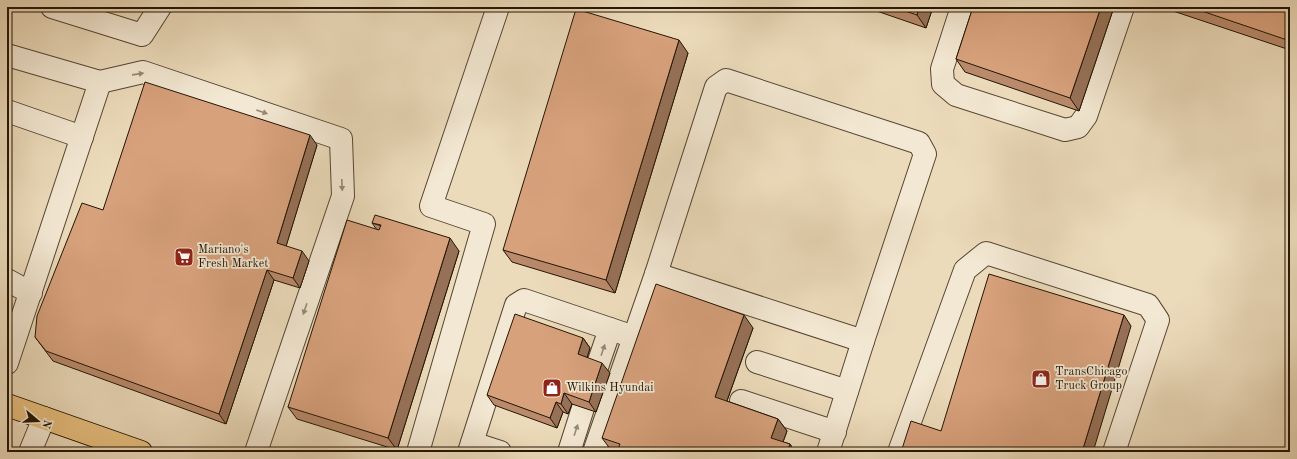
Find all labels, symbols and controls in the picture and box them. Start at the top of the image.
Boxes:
one-way arrow [132,71,145,77]
one-way arrow [256,109,268,115]
one-way arrow [339,179,346,191]
place label: Mariano's Fresh Market [198,244,269,270]
supermarket icon: Mariano's Fresh Market [173,246,195,268]
one-way arrow [301,303,307,315]
one-way arrow [600,343,606,355]
place label: TransChicago Truck Group [1055,366,1128,392]
shop icon: TransChicago Truck Group [1030,368,1052,390]
shop icon: Wilkins Hyundai [541,377,563,399]
place label: Wilkins Hyundai [566,382,653,394]
north arrow [18,401,58,441]
text: N [39,418,53,430]
one-way arrow [573,423,579,435]

